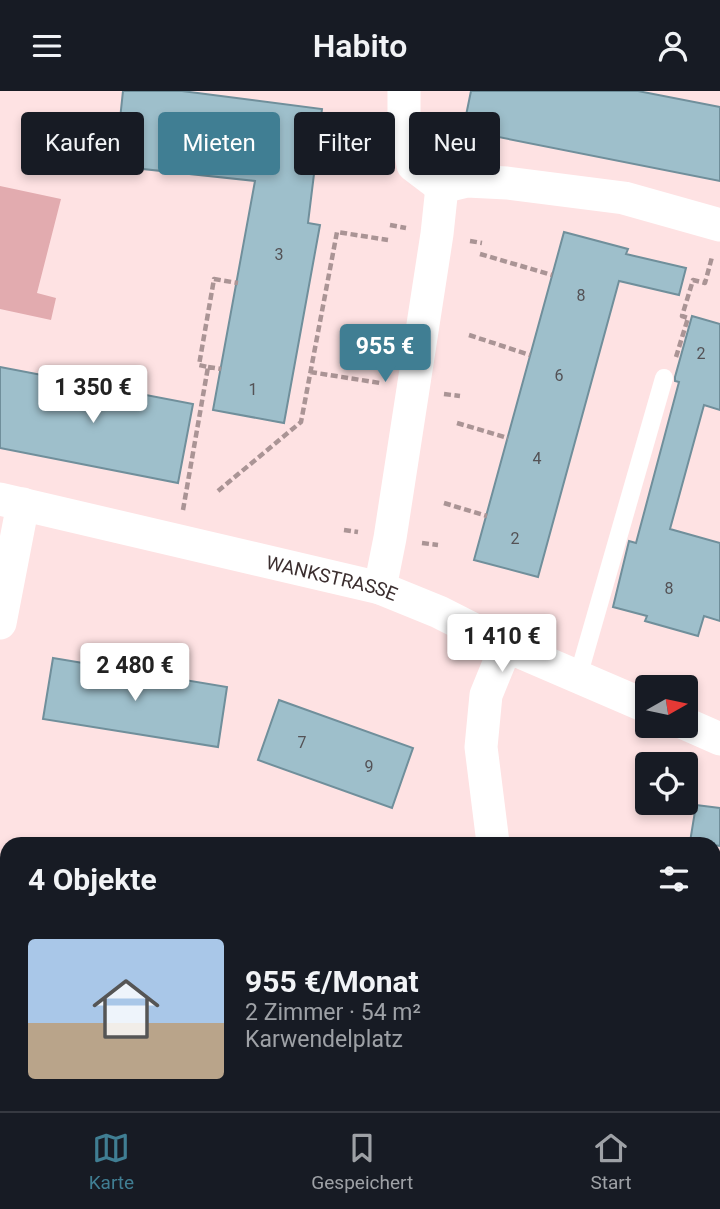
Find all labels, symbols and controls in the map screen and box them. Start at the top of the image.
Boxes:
icon: menu [28,27,66,65]
text: Habito [313,27,407,65]
icon: person [654,27,692,65]
chip: Kaufen [21,112,144,175]
chip: Mieten [158,112,280,175]
chip: Filter [294,112,395,175]
chip: Neu [409,112,500,175]
house number: 3 [275,245,284,264]
house number: 8 [577,286,586,305]
pin: 955 € [336,324,434,384]
text: 955 € [356,333,414,360]
house number: 2 [697,344,706,363]
pin: 1 350 € [28,365,158,425]
house number: 6 [555,366,564,385]
text: 1 350 € [54,374,132,401]
house number: 1 [249,380,258,399]
house number: 4 [533,449,542,468]
house number: 2 [511,529,520,548]
street label: WANKSTRASSE [264,551,401,606]
house number: 8 [665,579,674,598]
pin: 1 410 € [437,615,567,674]
text: 1 410 € [463,623,541,650]
pin: 2 480 € [70,643,200,703]
text: 2 480 € [96,652,174,679]
north arrow [635,675,698,739]
map controls [635,675,698,815]
house number: 7 [298,733,307,752]
button: locate [635,752,698,815]
house number: 9 [365,757,374,776]
icon: filters [655,860,693,898]
text: 4 Objekte [28,862,157,897]
text: 955 €/Monat [245,964,419,999]
icon: home [84,967,168,1051]
text: 2 Zimmer · 54 m² [245,999,421,1026]
text: Karwendelplatz [245,1026,403,1053]
tab: Karte [89,1129,134,1194]
tab: Gespeichert [311,1129,413,1194]
tab: Start [590,1129,631,1194]

